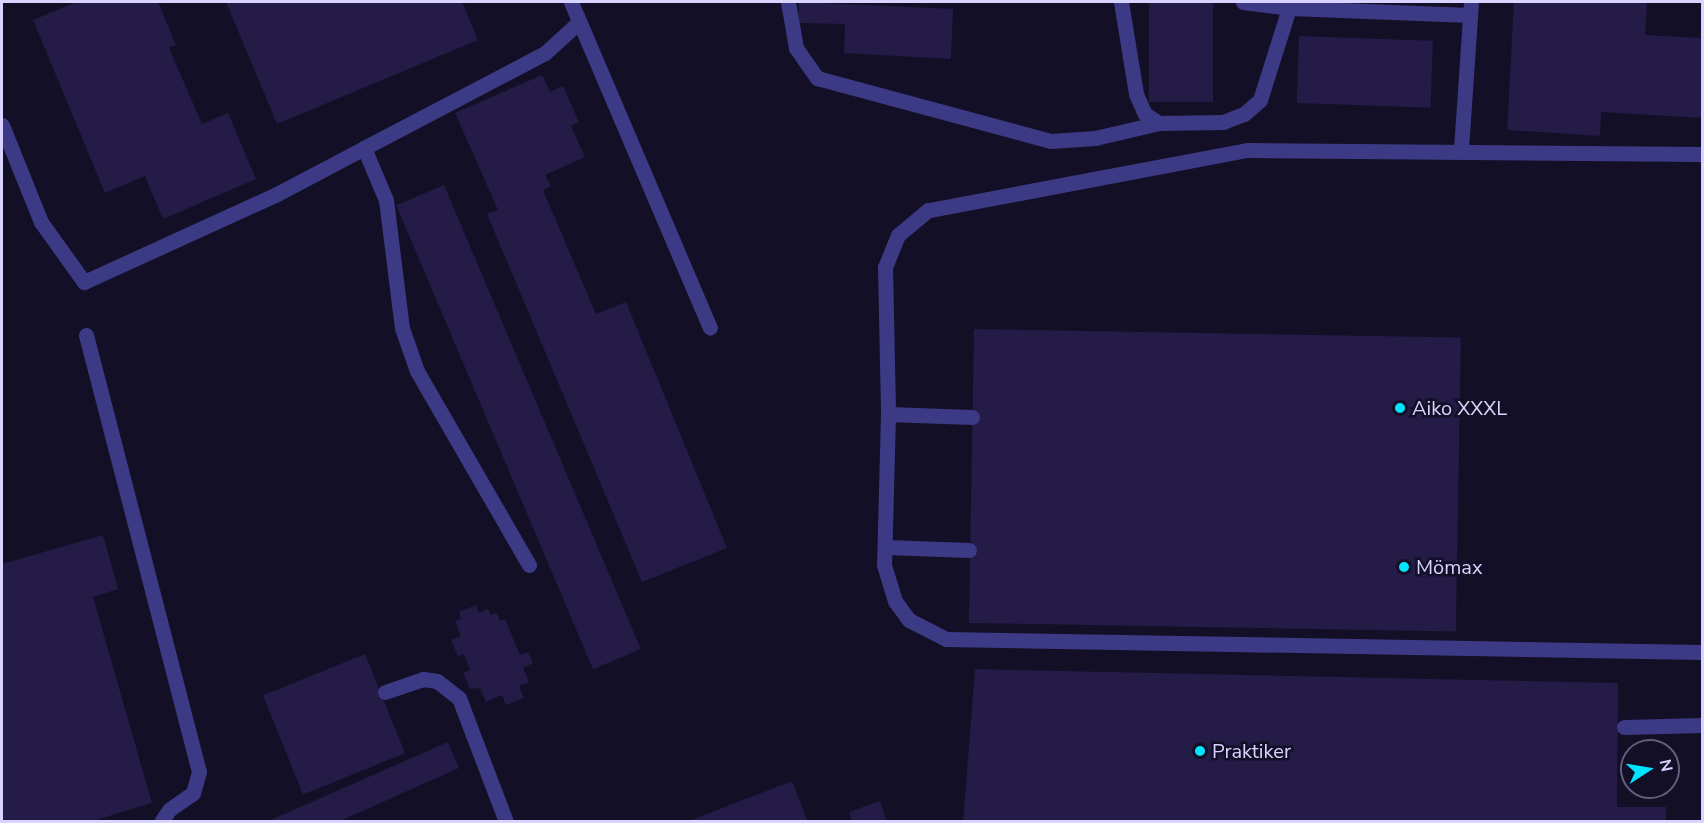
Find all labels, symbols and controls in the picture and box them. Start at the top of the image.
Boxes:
place label: Aiko XXXL [1412,396,1507,420]
marker: Aiko XXXL [1393,401,1407,415]
place label: Mömax [1416,555,1482,579]
marker: Mömax [1397,560,1411,574]
place label: Praktiker [1212,739,1291,763]
north arrow [1620,739,1680,799]
marker: Praktiker [1193,744,1207,758]
text: N [1654,758,1678,774]

